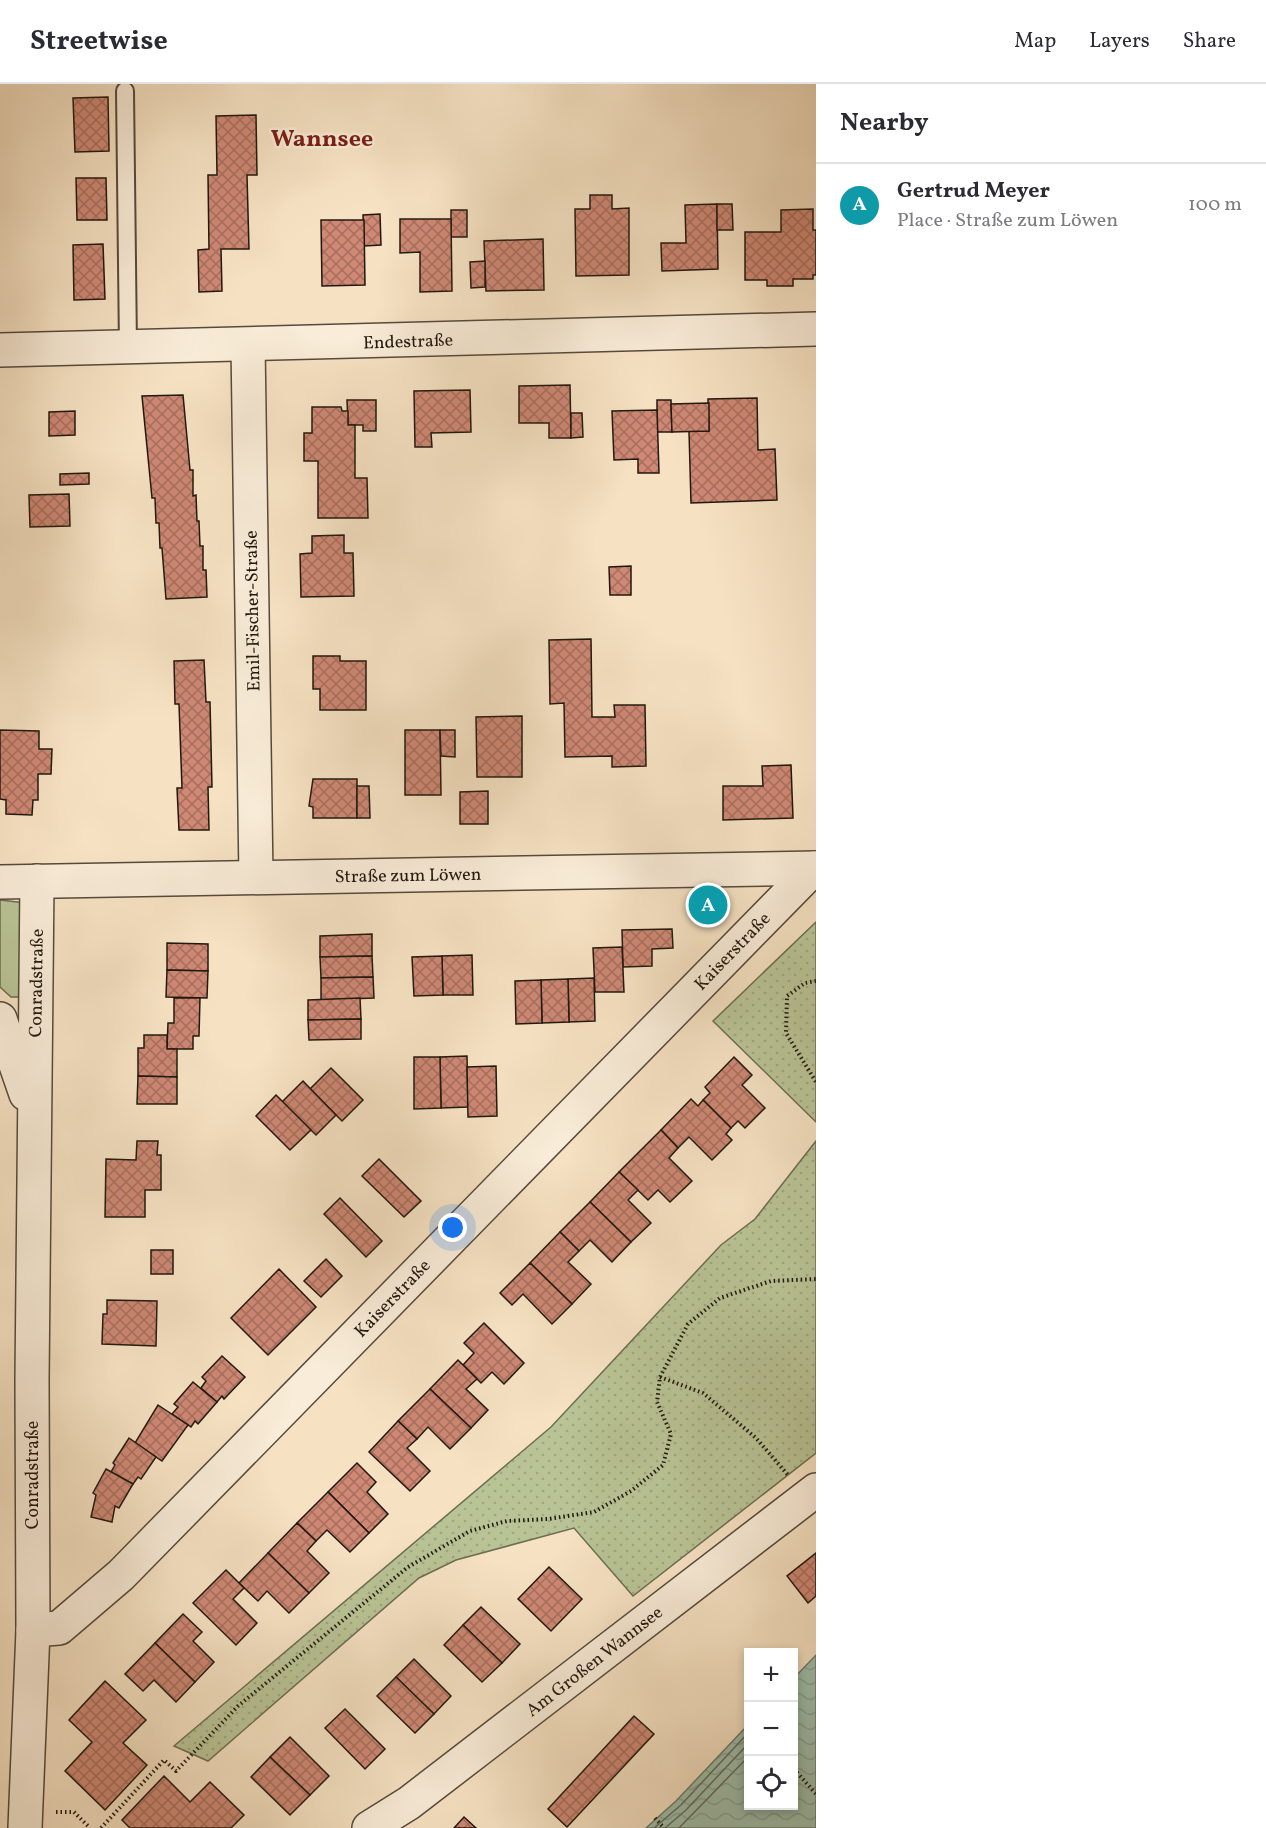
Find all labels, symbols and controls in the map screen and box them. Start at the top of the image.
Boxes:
text: Streetwise [30,22,168,61]
text: Map [1014,27,1056,56]
text: Layers [1089,27,1150,56]
text: Share [1183,27,1236,56]
text: Nearby [840,105,929,141]
district label: Wannsee [271,123,373,157]
text: Gertrud Meyer [897,176,1050,207]
text: A [852,191,867,219]
text: 100 m [1188,191,1242,219]
text: Place · Straße zum Löwen [897,207,1118,235]
street label: Endestraße [363,328,454,357]
street label: Emil-Fischer-Straße [240,530,267,692]
street label: Straße zum Löwen [334,863,482,890]
pin: A [688,882,728,928]
street label: Kaiserstraße [689,907,777,997]
street label: Conradstraße [24,929,51,1038]
your location [438,1213,467,1242]
street label: Kaiserstraße [349,1254,437,1344]
street label: Conradstraße [21,1421,46,1529]
street label: Am Großen Wannsee [521,1601,669,1724]
map controls [744,1648,798,1810]
button: + [744,1648,798,1702]
button: − [744,1702,798,1756]
button: locate [744,1756,798,1810]

